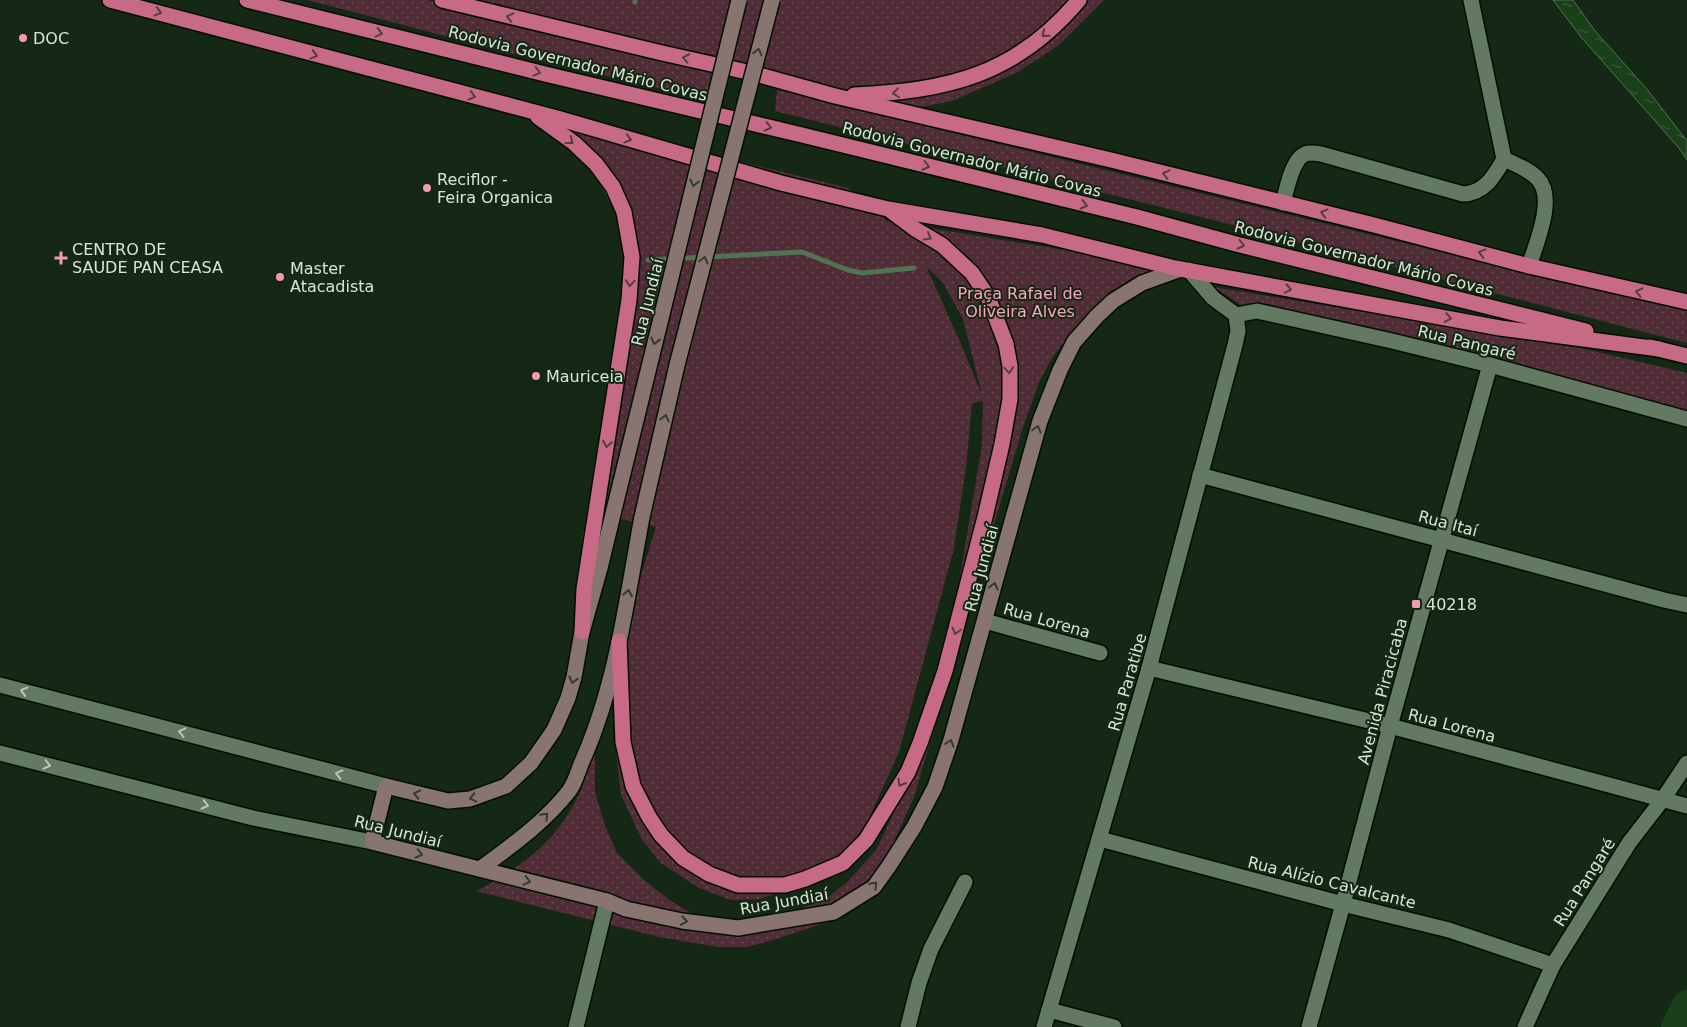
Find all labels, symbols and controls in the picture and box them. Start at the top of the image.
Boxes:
one-way arrow [153,7,161,17]
one-way arrow [506,12,515,23]
street label: Rodovia Governador Mário Covas [446,22,709,105]
one-way arrow [375,27,384,38]
place label: DOC [33,29,69,48]
one-way arrow [1041,29,1050,38]
marker: DOC [17,32,29,44]
one-way arrow [752,48,763,57]
one-way arrow [310,49,319,60]
one-way arrow [681,53,690,64]
one-way arrow [532,66,541,77]
one-way arrow [892,87,900,98]
one-way arrow [467,90,476,101]
street label: Rodovia Governador Mário Covas [840,118,1103,201]
one-way arrow [764,121,773,132]
one-way arrow [624,133,632,143]
one-way arrow [564,135,573,143]
one-way arrow [922,160,931,171]
one-way arrow [1162,169,1171,180]
place label: Reciflor - Feira Organica [437,170,553,207]
one-way arrow [689,179,700,188]
marker: Reciflor - Feira Organica [421,182,433,194]
one-way arrow [1080,199,1088,209]
one-way arrow [1320,208,1329,219]
street label: Rodovia Governador Mário Covas [1232,217,1495,300]
one-way arrow [922,230,931,240]
one-way arrow [1237,239,1246,250]
place label: CENTRO DE SAUDE PAN CEASA [72,240,223,277]
one-way arrow [1477,248,1486,259]
marker: CENTRO DE SAUDE PAN CEASA [54,251,68,265]
street label: Rua Jundiaí [627,256,668,348]
one-way arrow [698,256,709,265]
place label: Master Atacadista [290,259,374,296]
marker: Master Atacadista [274,271,286,283]
one-way arrow [624,279,635,287]
one-way arrow [1284,283,1293,293]
park label: Praça Rafael de Oliveira Alves [958,284,1082,321]
one-way arrow [1635,287,1644,298]
one-way arrow [1444,313,1452,323]
street label: Rua Pangaré [1416,321,1518,364]
one-way arrow [651,337,661,345]
one-way arrow [1004,366,1015,374]
place label: Mauriceia [546,367,624,386]
marker: Mauriceia [530,370,542,382]
one-way arrow [659,413,670,422]
one-way arrow [1032,426,1042,434]
one-way arrow [602,440,613,448]
street label: Rua Itaí [1416,506,1480,541]
street label: Rua Jundiaí [961,522,1002,614]
one-way arrow [989,583,999,591]
one-way arrow [622,589,632,597]
place label: 40218 [1426,595,1477,614]
marker: 40218 [1410,598,1422,610]
street label: Rua Lorena [1001,599,1093,642]
street label: Avenida Piracicaba [1354,616,1411,766]
one-way arrow [951,626,962,635]
street label: Rua Paratibe [1104,631,1151,733]
one-way arrow [568,676,578,684]
one-way arrow [21,687,29,697]
street label: Rua Lorena [1406,705,1498,746]
one-way arrow [178,728,186,738]
one-way arrow [944,739,954,747]
one-way arrow [43,759,52,770]
one-way arrow [334,769,343,780]
one-way arrow [898,778,908,787]
one-way arrow [412,789,421,800]
one-way arrow [469,792,478,803]
one-way arrow [200,799,209,810]
street label: Rua Jundiaí [352,811,444,852]
one-way arrow [539,813,548,822]
street label: Rua Pangaré [1550,835,1619,930]
one-way arrow [415,848,424,859]
street label: Rua Alízio Cavalcante [1246,852,1418,913]
one-way arrow [523,875,532,886]
one-way arrow [868,881,877,890]
street label: Rua Jundiaí [738,884,830,919]
one-way arrow [681,915,689,926]

